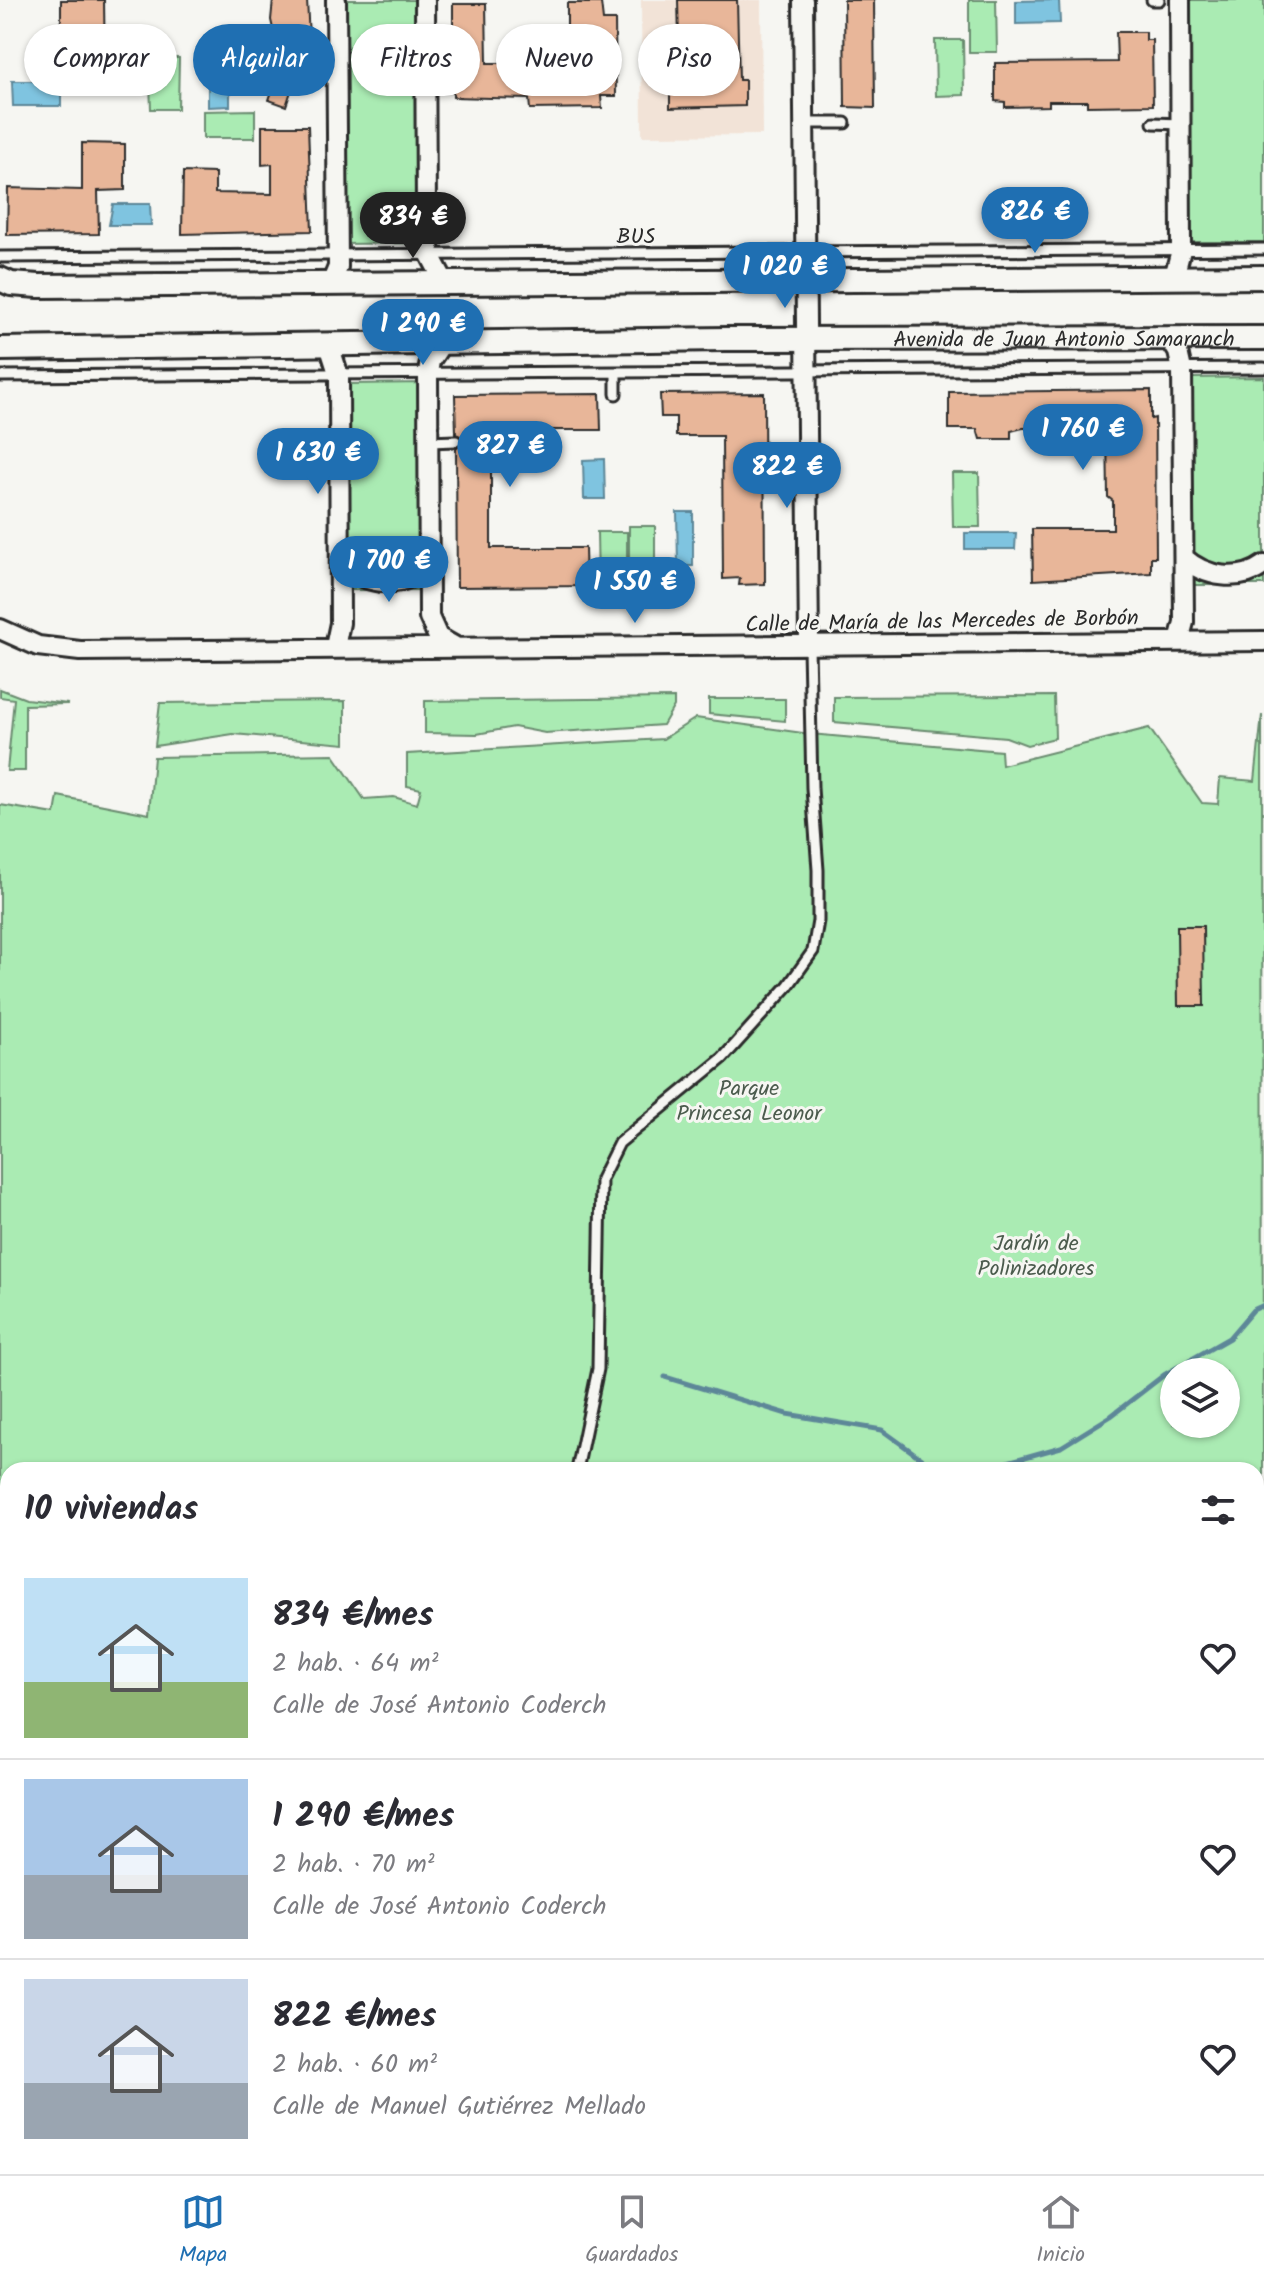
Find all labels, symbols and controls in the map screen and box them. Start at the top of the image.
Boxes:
chip: Comprar [24,24,177,96]
chip: Alquilar [193,24,335,96]
chip: Filtros [351,24,480,96]
chip: Nuevo [496,24,622,96]
chip: Piso [638,24,740,96]
pin: 826 € [979,187,1091,255]
pin: 834 € [357,192,469,260]
text: 826 € [999,192,1071,234]
text: 834 € [378,197,448,239]
street label: BUS [617,220,656,255]
pin: 1 020 € [711,242,859,310]
text: 1 020 € [742,247,828,289]
pin: 1 290 € [349,299,497,367]
text: 1 290 € [380,304,466,346]
street label: Avenida de Juan Antonio Samaranch [893,323,1235,359]
pin: 1 760 € [1009,404,1157,472]
text: 1 760 € [1041,409,1125,451]
pin: 827 € [454,421,566,489]
text: 827 € [475,426,545,468]
pin: 1 630 € [244,428,392,496]
text: 1 630 € [275,433,361,475]
pin: 822 € [731,442,843,510]
text: 822 € [751,447,823,489]
pin: 1 700 € [315,536,463,604]
text: 1 700 € [347,541,431,583]
pin: 1 550 € [561,557,709,625]
text: 1 550 € [593,562,677,604]
street label: Calle de María de las Mercedes de Borbón [745,602,1139,643]
park label: Parque Princesa Leonor [676,1072,823,1132]
park label: Jardín de Polinizadores [978,1227,1095,1287]
map controls [1160,1358,1240,1438]
button: layers [1160,1358,1240,1438]
text: 10 viviendas [24,1483,198,1537]
icon: filters [1196,1488,1240,1532]
text: 834 €/mes [272,1589,434,1643]
icon: home [88,1610,184,1706]
icon: heart [1196,1636,1240,1680]
text: 2 hab. · 64 m² [272,1643,438,1685]
text: Calle de José Antonio Coderch [272,1685,606,1727]
text: 1 290 €/mes [272,1790,454,1844]
icon: home [88,1811,184,1907]
icon: heart [1196,1837,1240,1881]
text: 2 hab. · 70 m² [272,1844,435,1886]
text: Calle de José Antonio Coderch [272,1886,606,1928]
text: 822 €/mes [272,1990,436,2044]
icon: home [88,2011,184,2107]
icon: heart [1196,2037,1240,2081]
text: 2 hab. · 60 m² [272,2044,437,2086]
text: Calle de Manuel Gutiérrez Mellado [272,2086,646,2128]
tab: Mapa [179,2190,227,2273]
tab: Guardados [585,2190,678,2273]
tab: Inicio [1036,2190,1085,2273]

